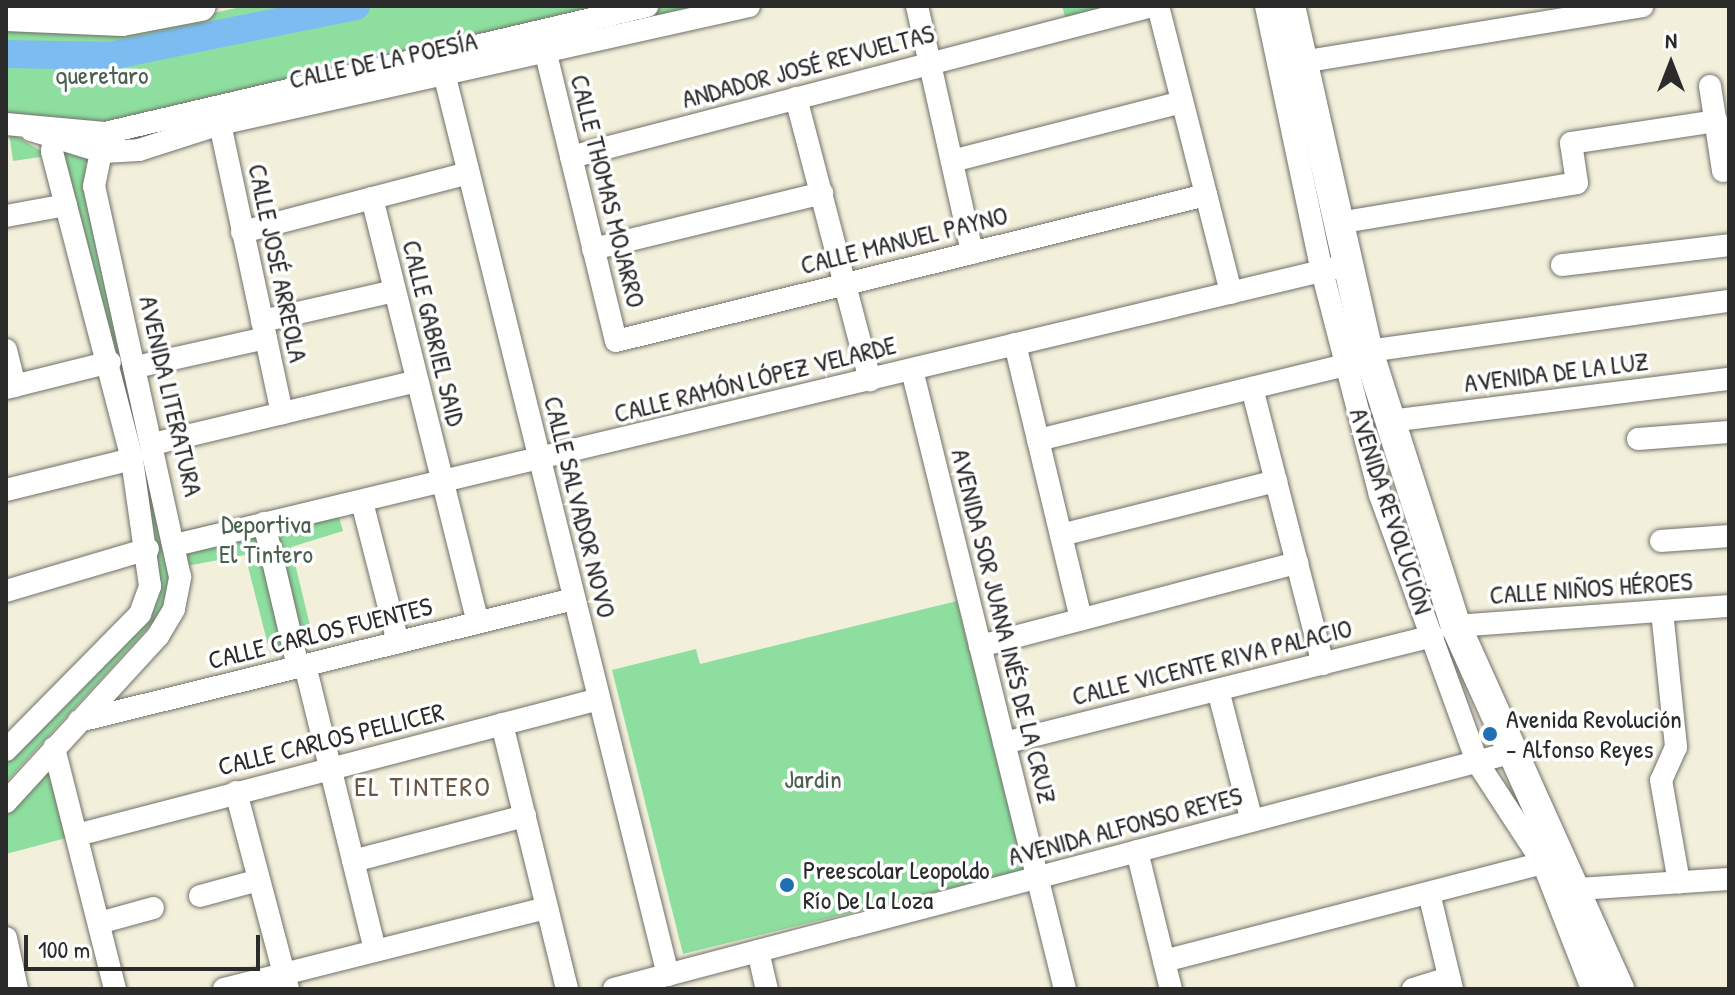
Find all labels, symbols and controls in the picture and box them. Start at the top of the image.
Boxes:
street label: ANDADOR JOSÉ REVUELTAS [678,17,938,115]
north arrow [1631,24,1711,104]
street label: CALLE DE LA POESÍA [286,25,480,95]
text: N [1665,25,1677,55]
park label: queretaro [56,59,148,91]
street label: CALLE THOMAS MOJARRO [564,71,652,311]
street label: CALLE JOSÉ ARREOLA [242,161,314,365]
street label: CALLE MANUEL PAYNO [797,199,1011,281]
street label: CALLE GABRIEL SAID [396,237,472,429]
street label: AVENIDA LITERATURA [133,293,209,499]
street label: CALLE RAMÓN LÓPEZ VELARDE [611,329,899,429]
street label: AVENIDA DE LA LUZ [1462,345,1650,399]
street label: CALLE SALVADOR NOVO [537,393,623,621]
street label: AVENIDA REVOLUCIÓN [1343,404,1439,618]
street label: AVENIDA SOR JUANA INÉS DE LA CRUZ [945,446,1063,806]
park label: Deportiva El Tintero [219,508,313,570]
street label: CALLE NIÑOS HÉROES [1489,565,1693,611]
street label: CALLE CARLOS FUENTES [205,590,435,676]
street label: CALLE VICENTE RIVA PALACIO [1069,612,1355,712]
street label: CALLE CARLOS PELLICER [215,696,447,782]
place label: Avenida Revolución - Alfonso Reyes [1506,703,1682,764]
marker: Avenida Revolución - Alfonso Reyes [1481,725,1499,743]
park label: Jardin [784,763,842,795]
district label: EL TINTERO [354,769,492,803]
street label: AVENIDA ALFONSO REYES [1005,780,1245,872]
place label: Preescolar Leopoldo Río De La Loza [803,854,990,916]
marker: Preescolar Leopoldo Río De La Loza [778,876,796,894]
scale bar [28,919,264,969]
text: 100 m [38,933,90,965]

